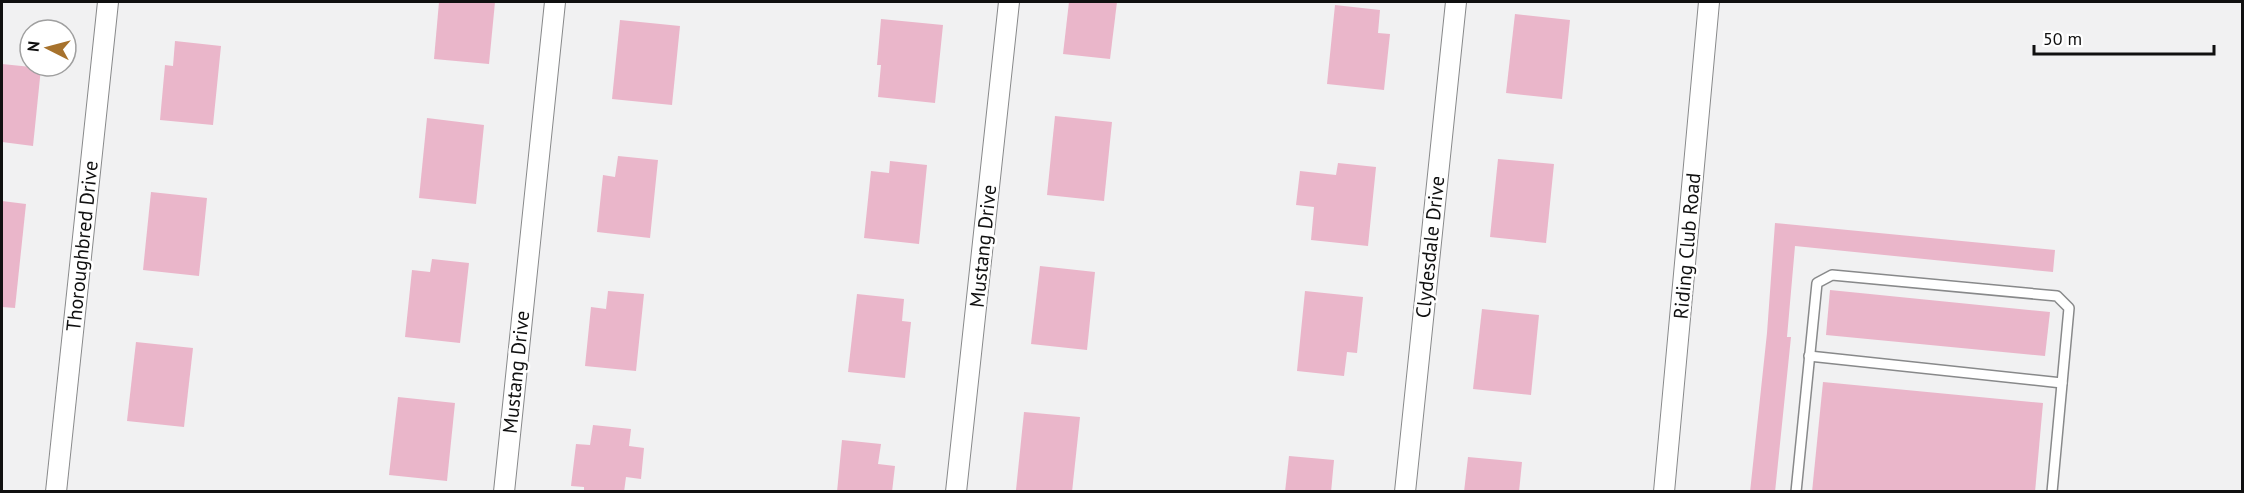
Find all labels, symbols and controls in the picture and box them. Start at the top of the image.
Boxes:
north arrow [18,18,78,78]
scale bar [2034,18,2214,56]
text: 50 m [2043,27,2082,50]
text: N [23,40,44,53]
street label: Thoroughbred Drive [60,159,104,333]
street label: Riding Club Road [1668,172,1706,320]
street label: Clydesdale Drive [1410,175,1450,319]
street label: Mustang Drive [964,183,1002,309]
street label: Mustang Drive [497,309,535,435]

